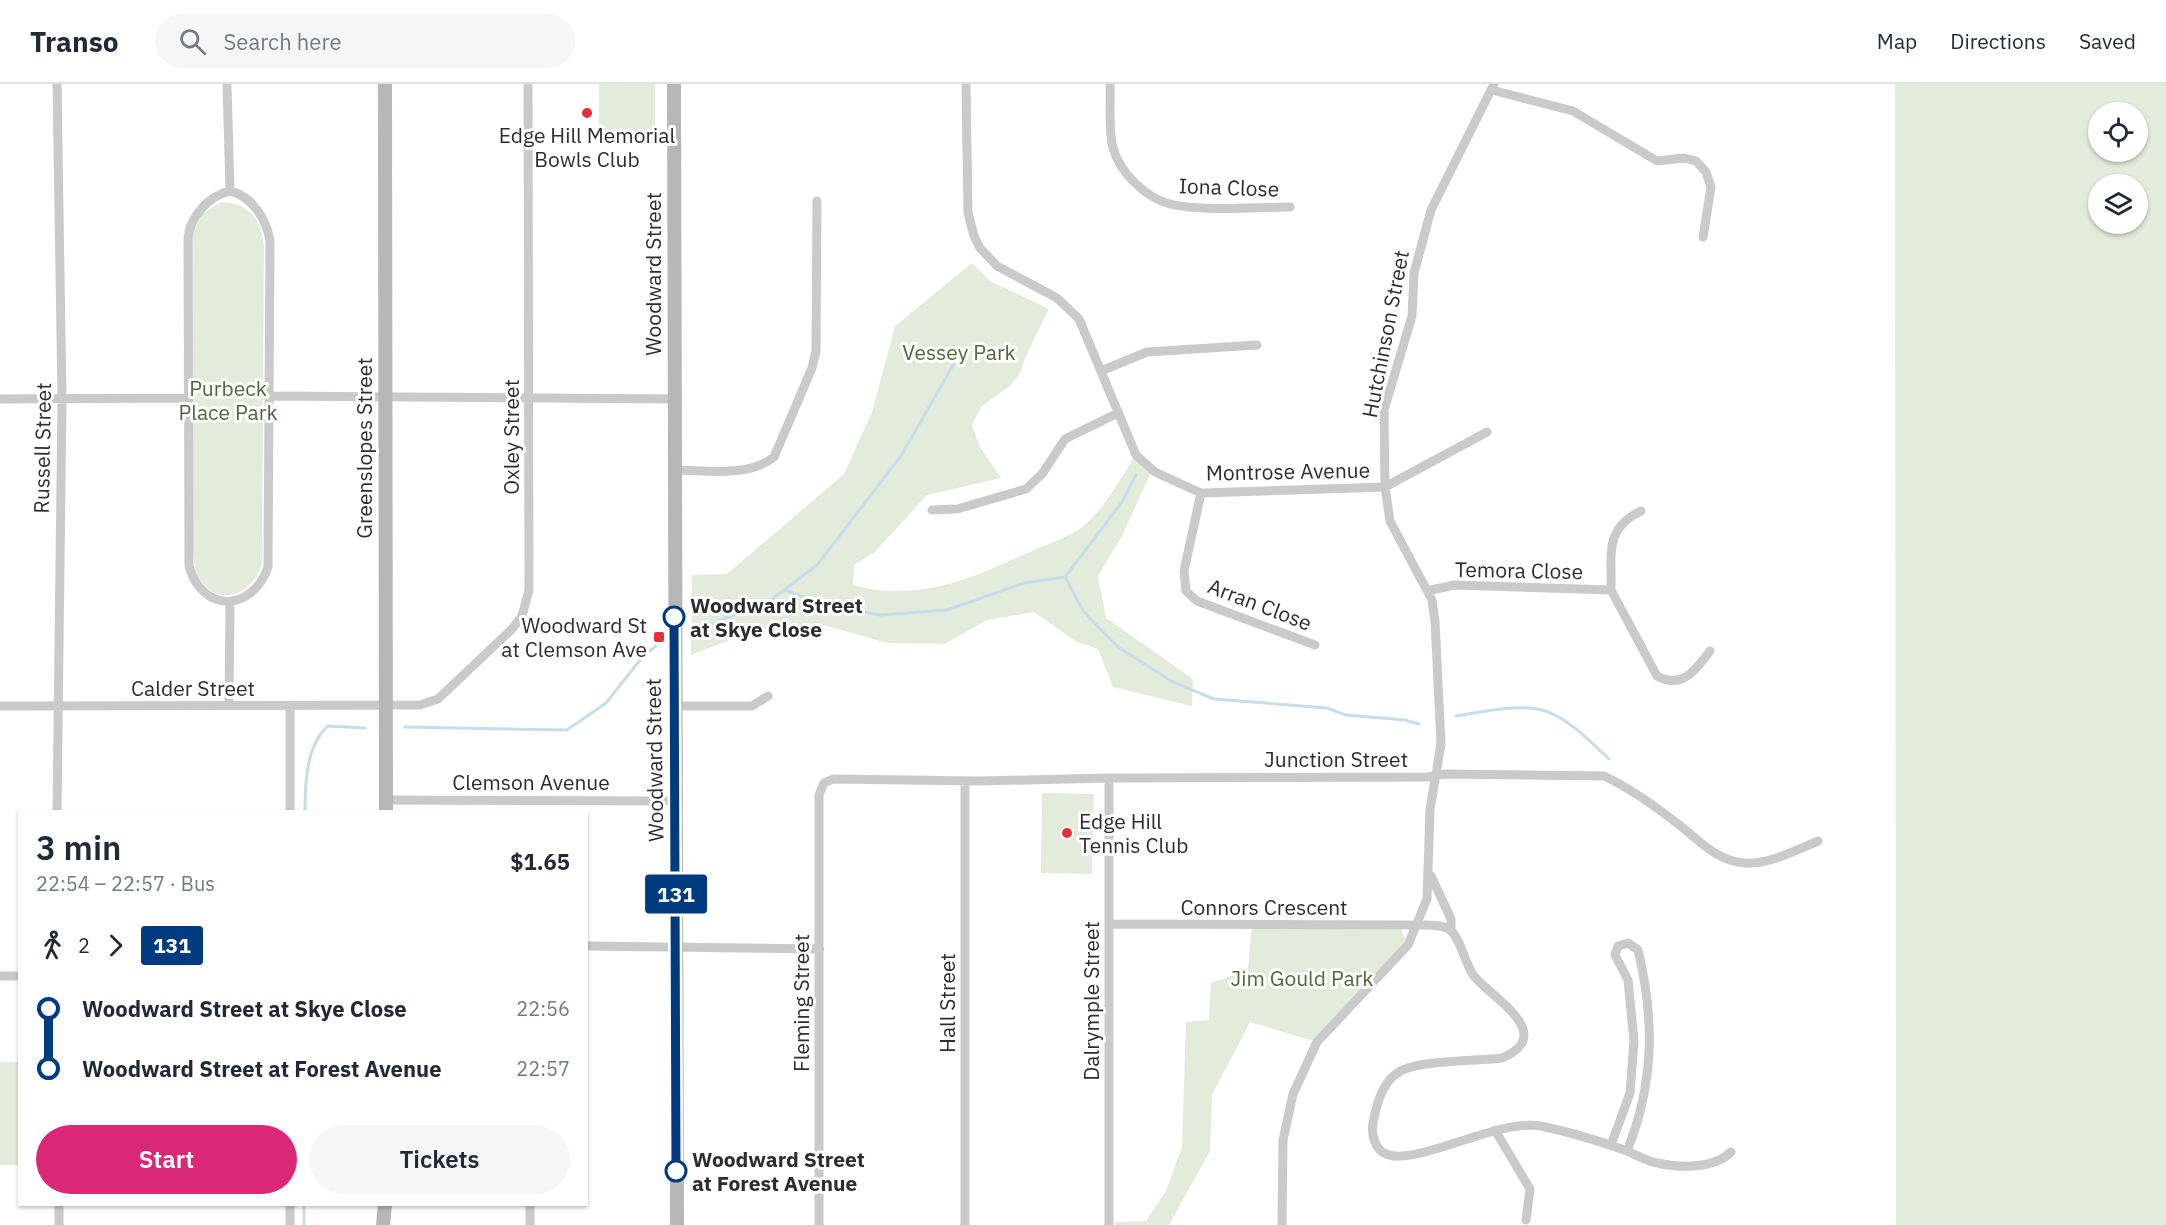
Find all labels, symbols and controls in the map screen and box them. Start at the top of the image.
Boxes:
search box [155,14,575,68]
text: Transo [30,23,119,60]
icon: search [176,25,209,58]
text: Search here [224,27,342,56]
text: Map [1877,27,1917,55]
text: Directions [1950,27,2046,55]
text: Saved [2079,27,2136,55]
map controls [2088,102,2148,234]
button: locate [2088,102,2148,162]
marker: Edge Hill Memorial Bowls Club [580,106,594,120]
place label: Edge Hill Memorial Bowls Club [499,121,676,173]
street label: Iona Close [1178,171,1280,203]
button: layers [2088,174,2148,234]
street label: Woodward Street [639,192,667,356]
street label: Hutchinson Street [1355,248,1415,420]
park label: Vessey Park [902,338,1016,366]
street label: Greenslopes Street [350,357,378,539]
park label: Purbeck Place Park [178,374,278,426]
street label: Oxley Street [497,379,525,495]
street label: Russell Street [27,382,57,514]
street label: Montrose Avenue [1206,456,1370,486]
street label: Temora Close [1455,555,1583,585]
street label: Arran Close [1204,571,1316,637]
place label: Woodward Street at Skye Close [690,591,863,643]
marker: Woodward Street at Skye Close [663,606,685,628]
place label: Woodward St at Clemson Ave [501,611,647,663]
marker: Woodward St at Clemson Ave [652,630,666,644]
street label: Calder Street [131,674,255,702]
street label: Woodward Street [639,678,669,842]
street label: Junction Street [1264,745,1408,773]
street label: Clemson Avenue [452,768,610,796]
place label: Edge Hill Tennis Club [1079,807,1188,859]
text: 3 min [36,826,121,869]
marker: Edge Hill Tennis Club [1060,826,1074,840]
text: $1.65 [510,847,570,876]
text: 22:54 – 22:57 · Bus [36,870,215,897]
line badge: 131 [642,874,710,914]
text: 131 [657,880,695,908]
street label: Connors Crescent [1181,893,1347,921]
street label: Dalrymple Street [1077,921,1105,1081]
icon: walk [36,929,69,962]
icon: forward [99,929,132,962]
text: 131 [153,931,191,959]
text: 2 [78,932,90,959]
street label: Fleming Street [787,934,815,1072]
street label: Hall Street [933,953,961,1053]
park label: Jim Gould Park [1231,964,1373,992]
text: Woodward Street at Skye Close [82,994,407,1023]
text: 22:56 [516,995,570,1022]
text: Woodward Street at Forest Avenue [82,1054,442,1083]
text: 22:57 [516,1055,570,1082]
button: Start [36,1125,297,1194]
button: Tickets [309,1125,570,1194]
place label: Woodward Street at Forest Avenue [692,1145,865,1197]
marker: Woodward Street at Forest Avenue [665,1160,687,1182]

